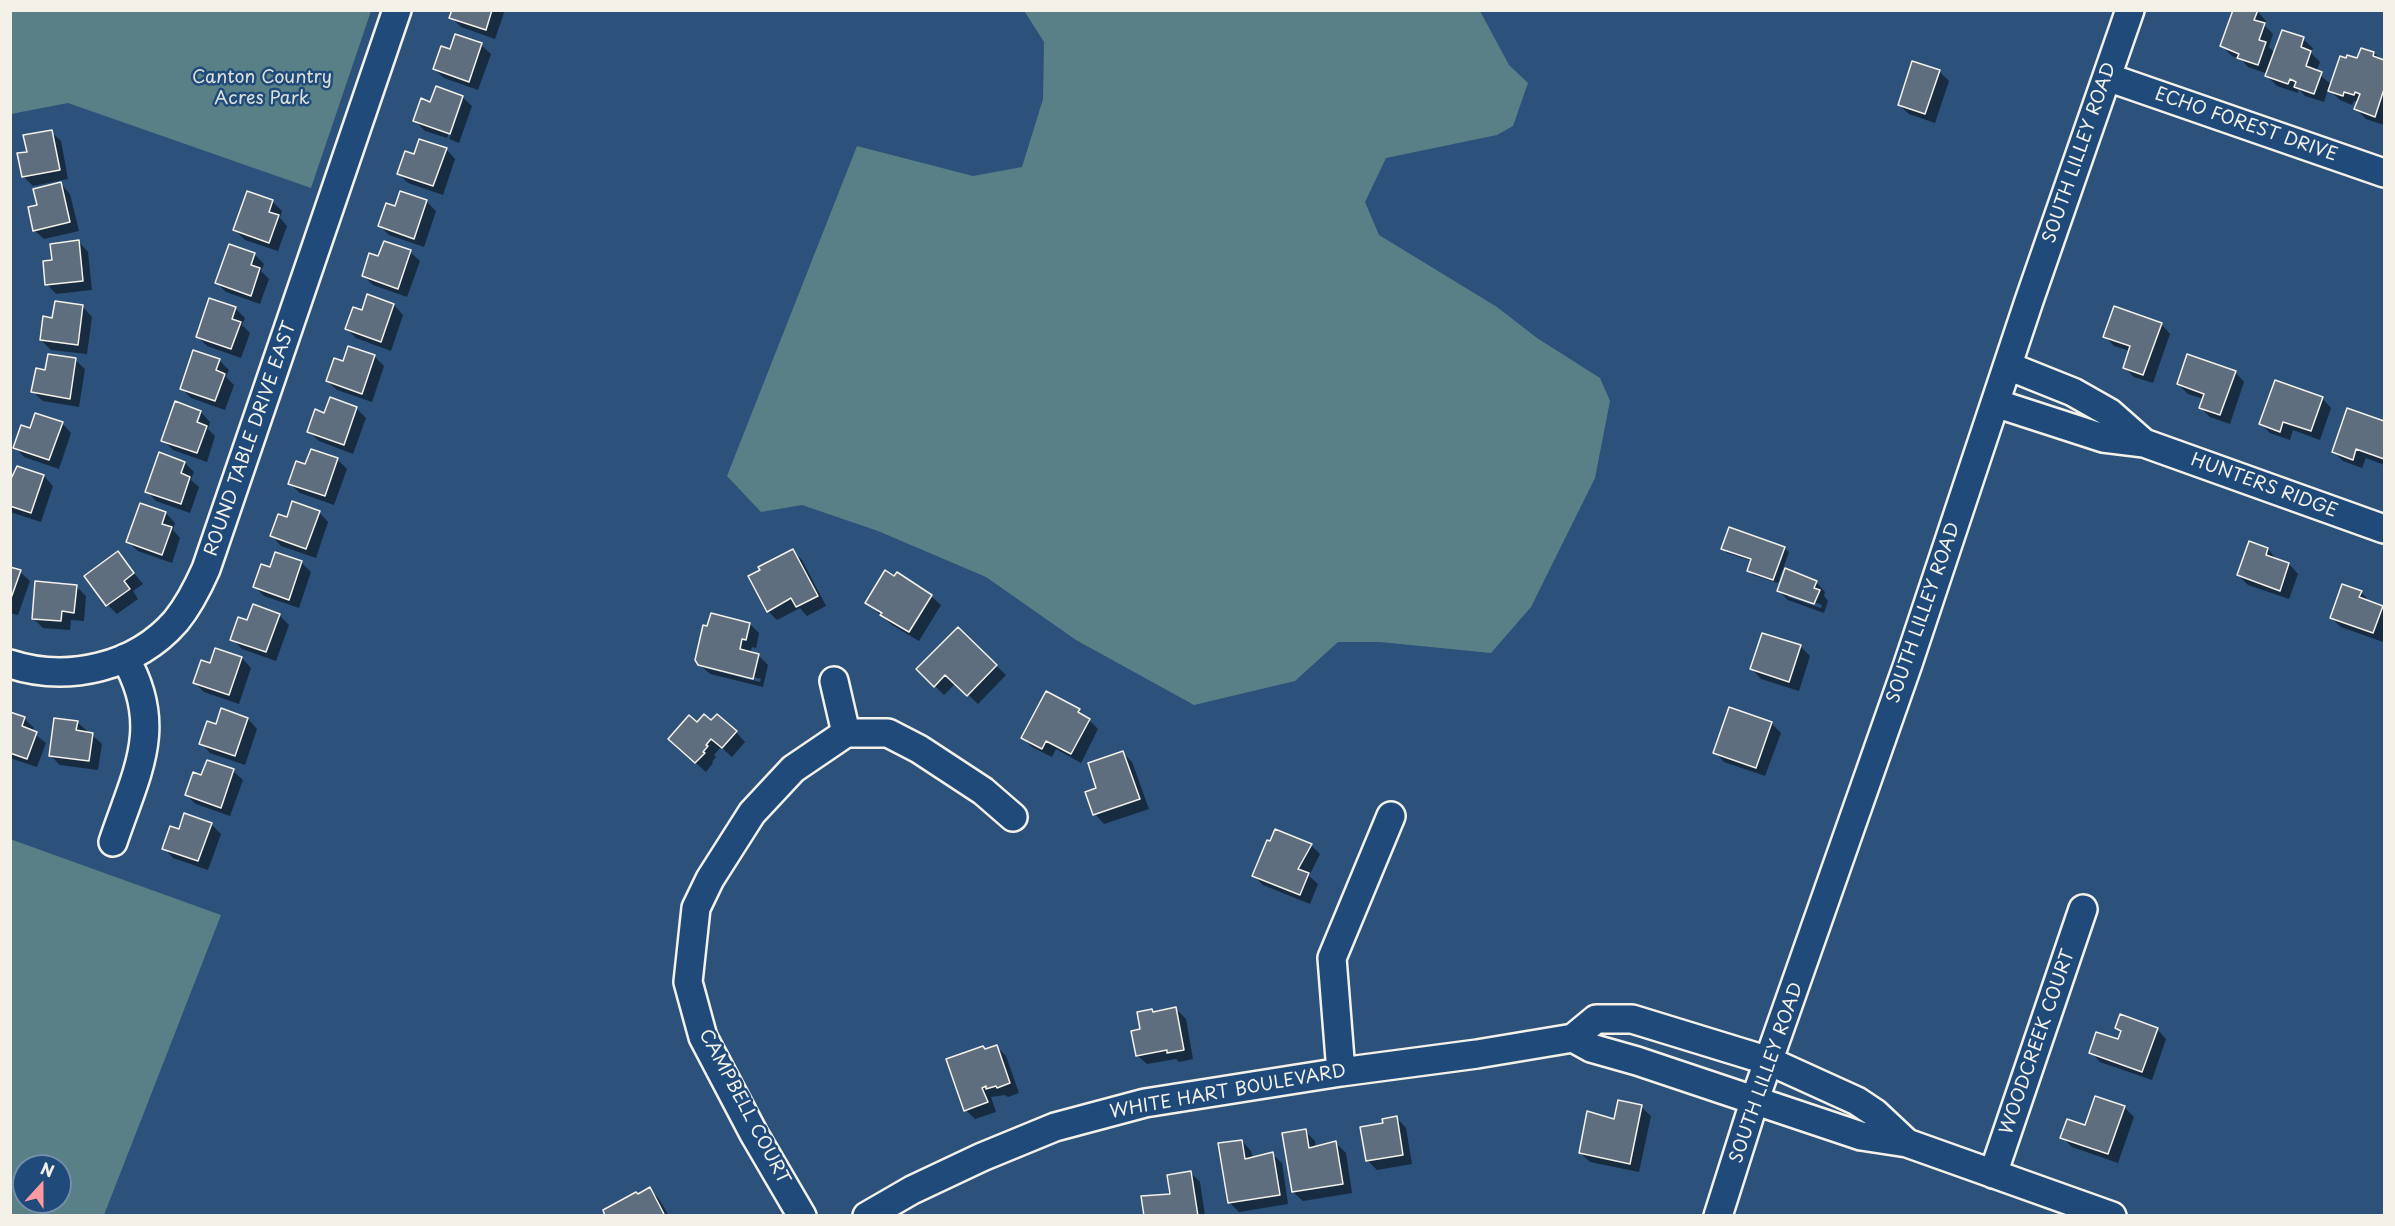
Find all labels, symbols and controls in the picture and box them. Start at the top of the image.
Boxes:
street label: SOUTH LILLEY ROAD [2039,60,2121,246]
park label: Canton Country Acres Park [192,67,332,110]
street label: ECHO FOREST DRIVE [2152,84,2340,166]
street label: ROUND TABLE DRIVE EAST [201,319,301,559]
street label: HUNTERS RIDGE [2188,449,2340,523]
street label: SOUTH LILLEY ROAD [1883,520,1965,706]
street label: WOODCREEK COURT [1996,947,2080,1137]
street label: SOUTH LILLEY ROAD [1726,980,1808,1166]
street label: CAMPBELL COURT [694,1026,794,1188]
street label: WHITE HART BOULEVARD [1108,1061,1348,1123]
north arrow [12,1154,72,1214]
text: N [38,1156,58,1183]

